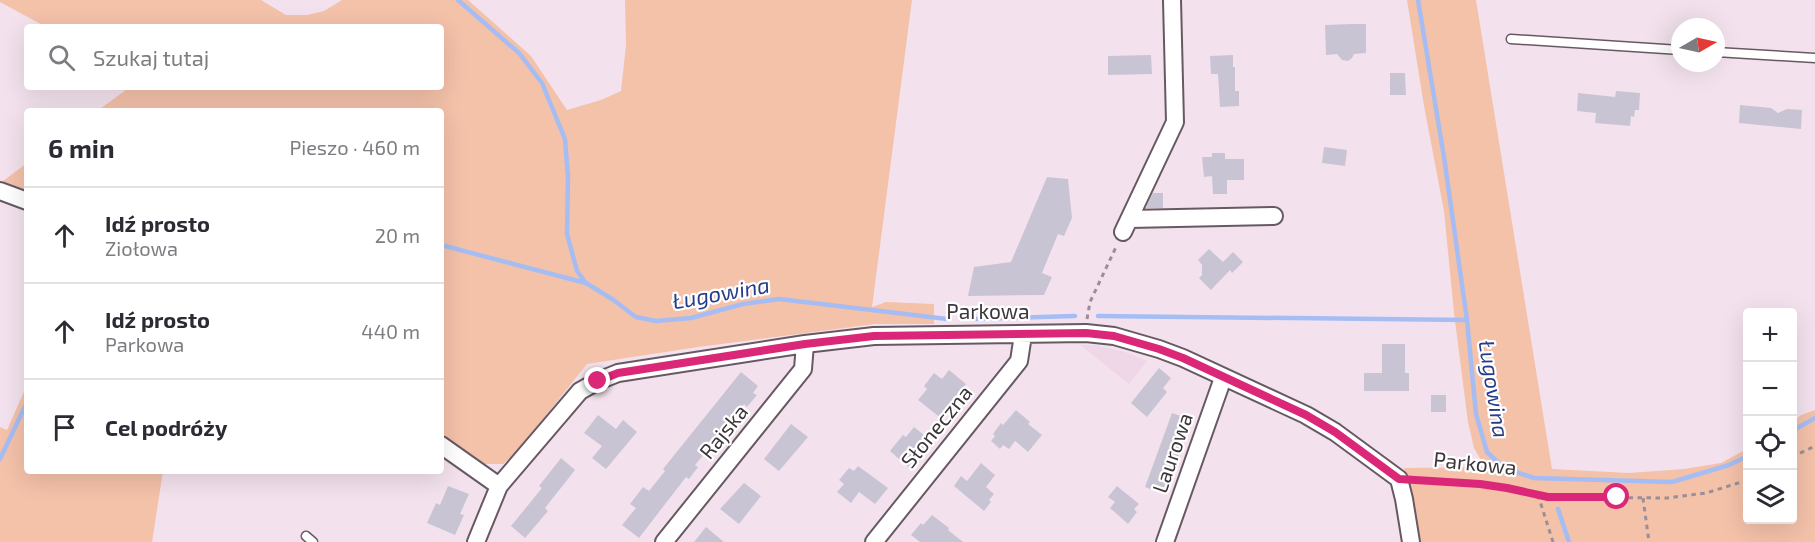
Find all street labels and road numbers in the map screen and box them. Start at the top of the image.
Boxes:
street label: Parkowa [946,298,1030,323]
street label: Słoneczna [895,380,977,472]
street label: Rajska [693,399,753,464]
street label: Laurowa [1146,409,1197,496]
street label: Parkowa [1432,446,1518,479]

